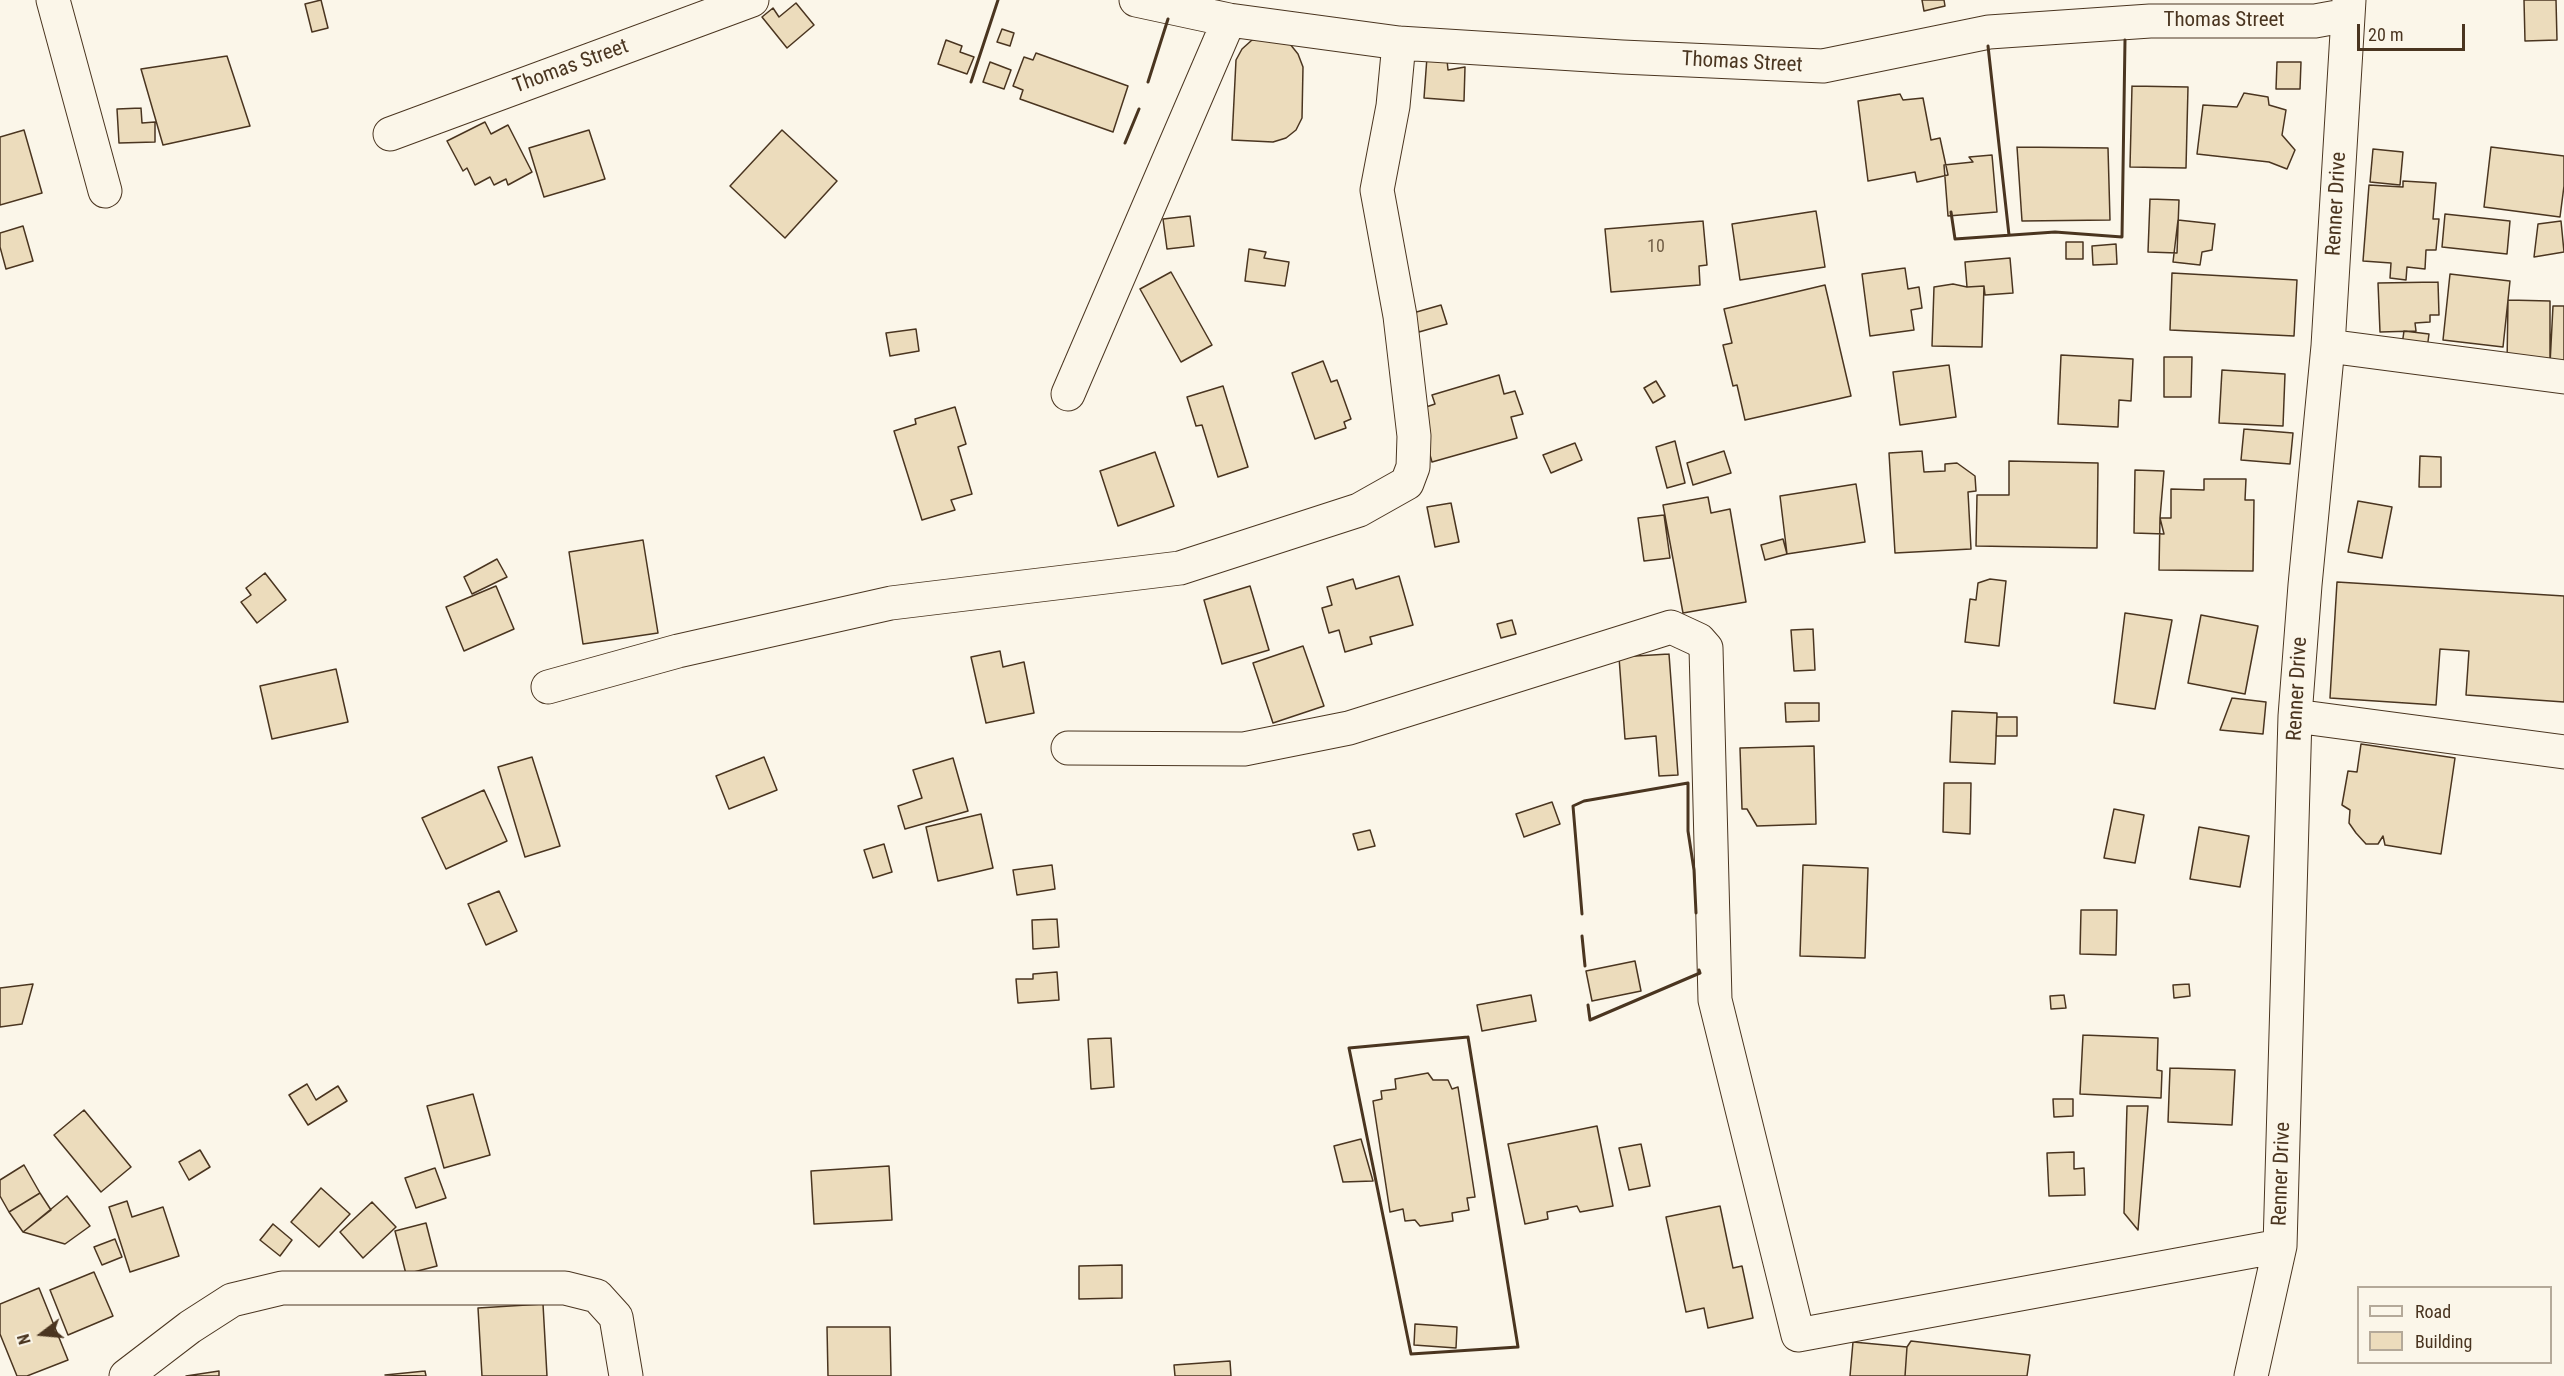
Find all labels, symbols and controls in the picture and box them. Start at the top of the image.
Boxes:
street label: Thomas Street [2163,8,2285,34]
scale bar [2360,12,2468,50]
text: 20 m [2368,24,2403,45]
street label: Thomas Street [510,34,632,100]
street label: Thomas Street [1681,47,1803,79]
street label: Renner Drive [2322,151,2352,257]
house number: 10 [1647,236,1665,258]
street label: Renner Drive [2283,636,2313,742]
street label: Renner Drive [2268,1121,2296,1227]
legend [2357,1286,2552,1364]
text: Road [2415,1301,2451,1322]
north arrow [12,1304,72,1364]
text: Building [2415,1331,2472,1352]
text: N [14,1332,35,1346]

